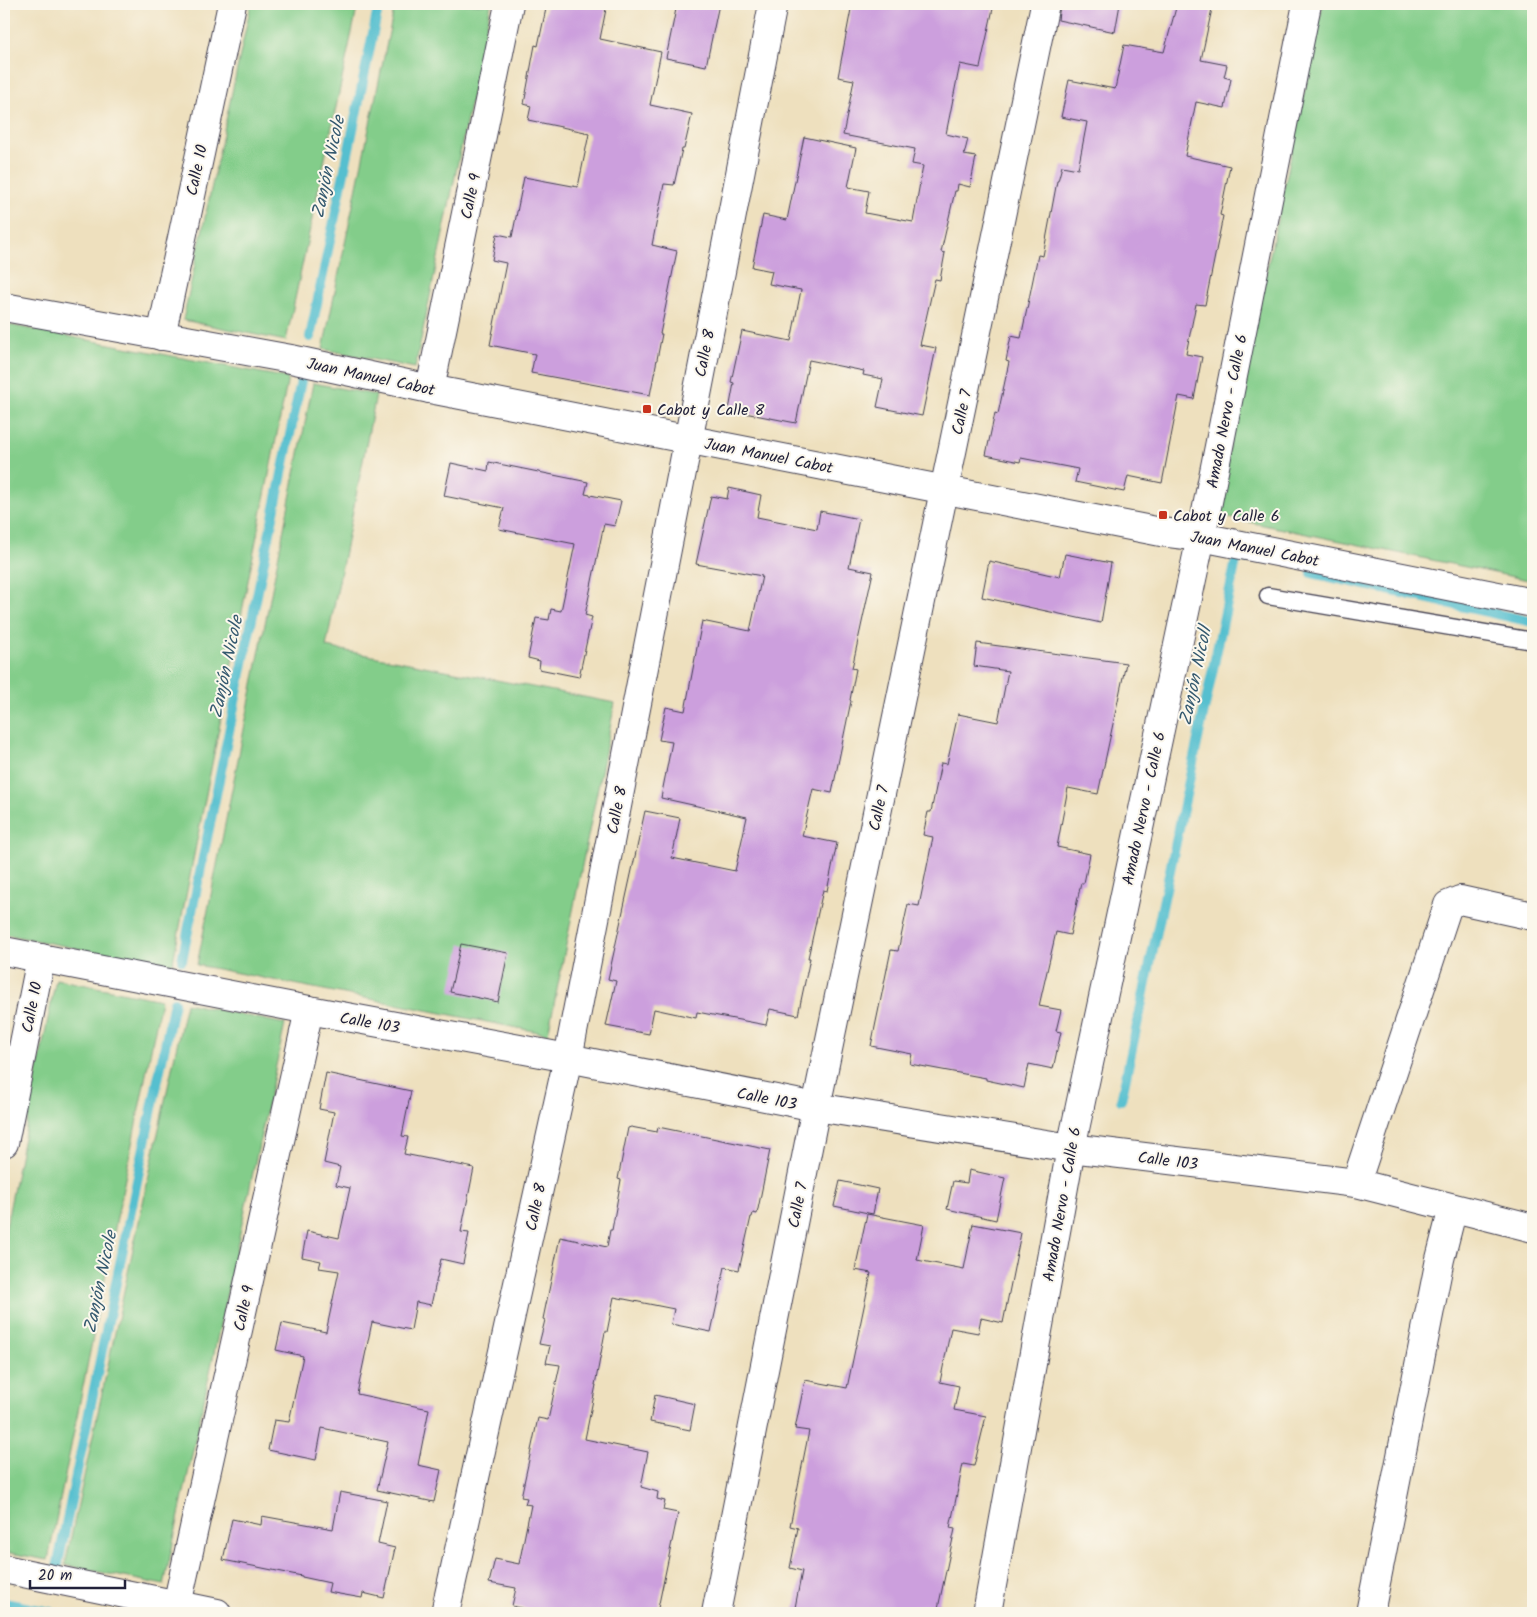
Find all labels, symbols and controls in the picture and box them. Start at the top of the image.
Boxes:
water label: Zanjón Nicole [304,112,355,221]
street label: Calle 10 [180,142,215,198]
street label: Calle 9 [454,171,489,222]
street label: Calle 8 [689,327,722,379]
street label: Amado Nervo - Calle 6 [1200,332,1255,491]
street label: Juan Manuel Cabot [304,352,438,403]
street label: Calle 7 [945,387,980,437]
place label: Cabot y Calle 8 [657,398,765,423]
marker: Cabot y Calle 8 [641,403,653,415]
street label: Juan Manuel Cabot [702,432,836,481]
place label: Cabot y Calle 6 [1173,504,1280,529]
marker: Cabot y Calle 6 [1157,509,1169,521]
street label: Juan Manuel Cabot [1188,525,1322,574]
water label: Zanjón Nicole [202,612,253,721]
water label: Zanjón Nicoll [1172,621,1222,728]
street label: Amado Nervo - Calle 6 [1116,729,1173,887]
street label: Calle 7 [862,783,897,833]
street label: Calle 8 [601,784,634,836]
street label: Calle 10 [15,980,50,1035]
street label: Calle 103 [338,1006,402,1041]
street label: Calle 103 [735,1081,799,1118]
street label: Amado Nervo - Calle 6 [1037,1125,1088,1284]
street label: Calle 103 [1136,1145,1199,1178]
street label: Calle 7 [782,1180,815,1230]
street label: Calle 8 [519,1181,554,1233]
water label: Zanjón Nicole [76,1227,127,1336]
street label: Calle 9 [227,1283,262,1334]
scale bar [30,1557,125,1589]
text: 20 m [38,1564,72,1588]

